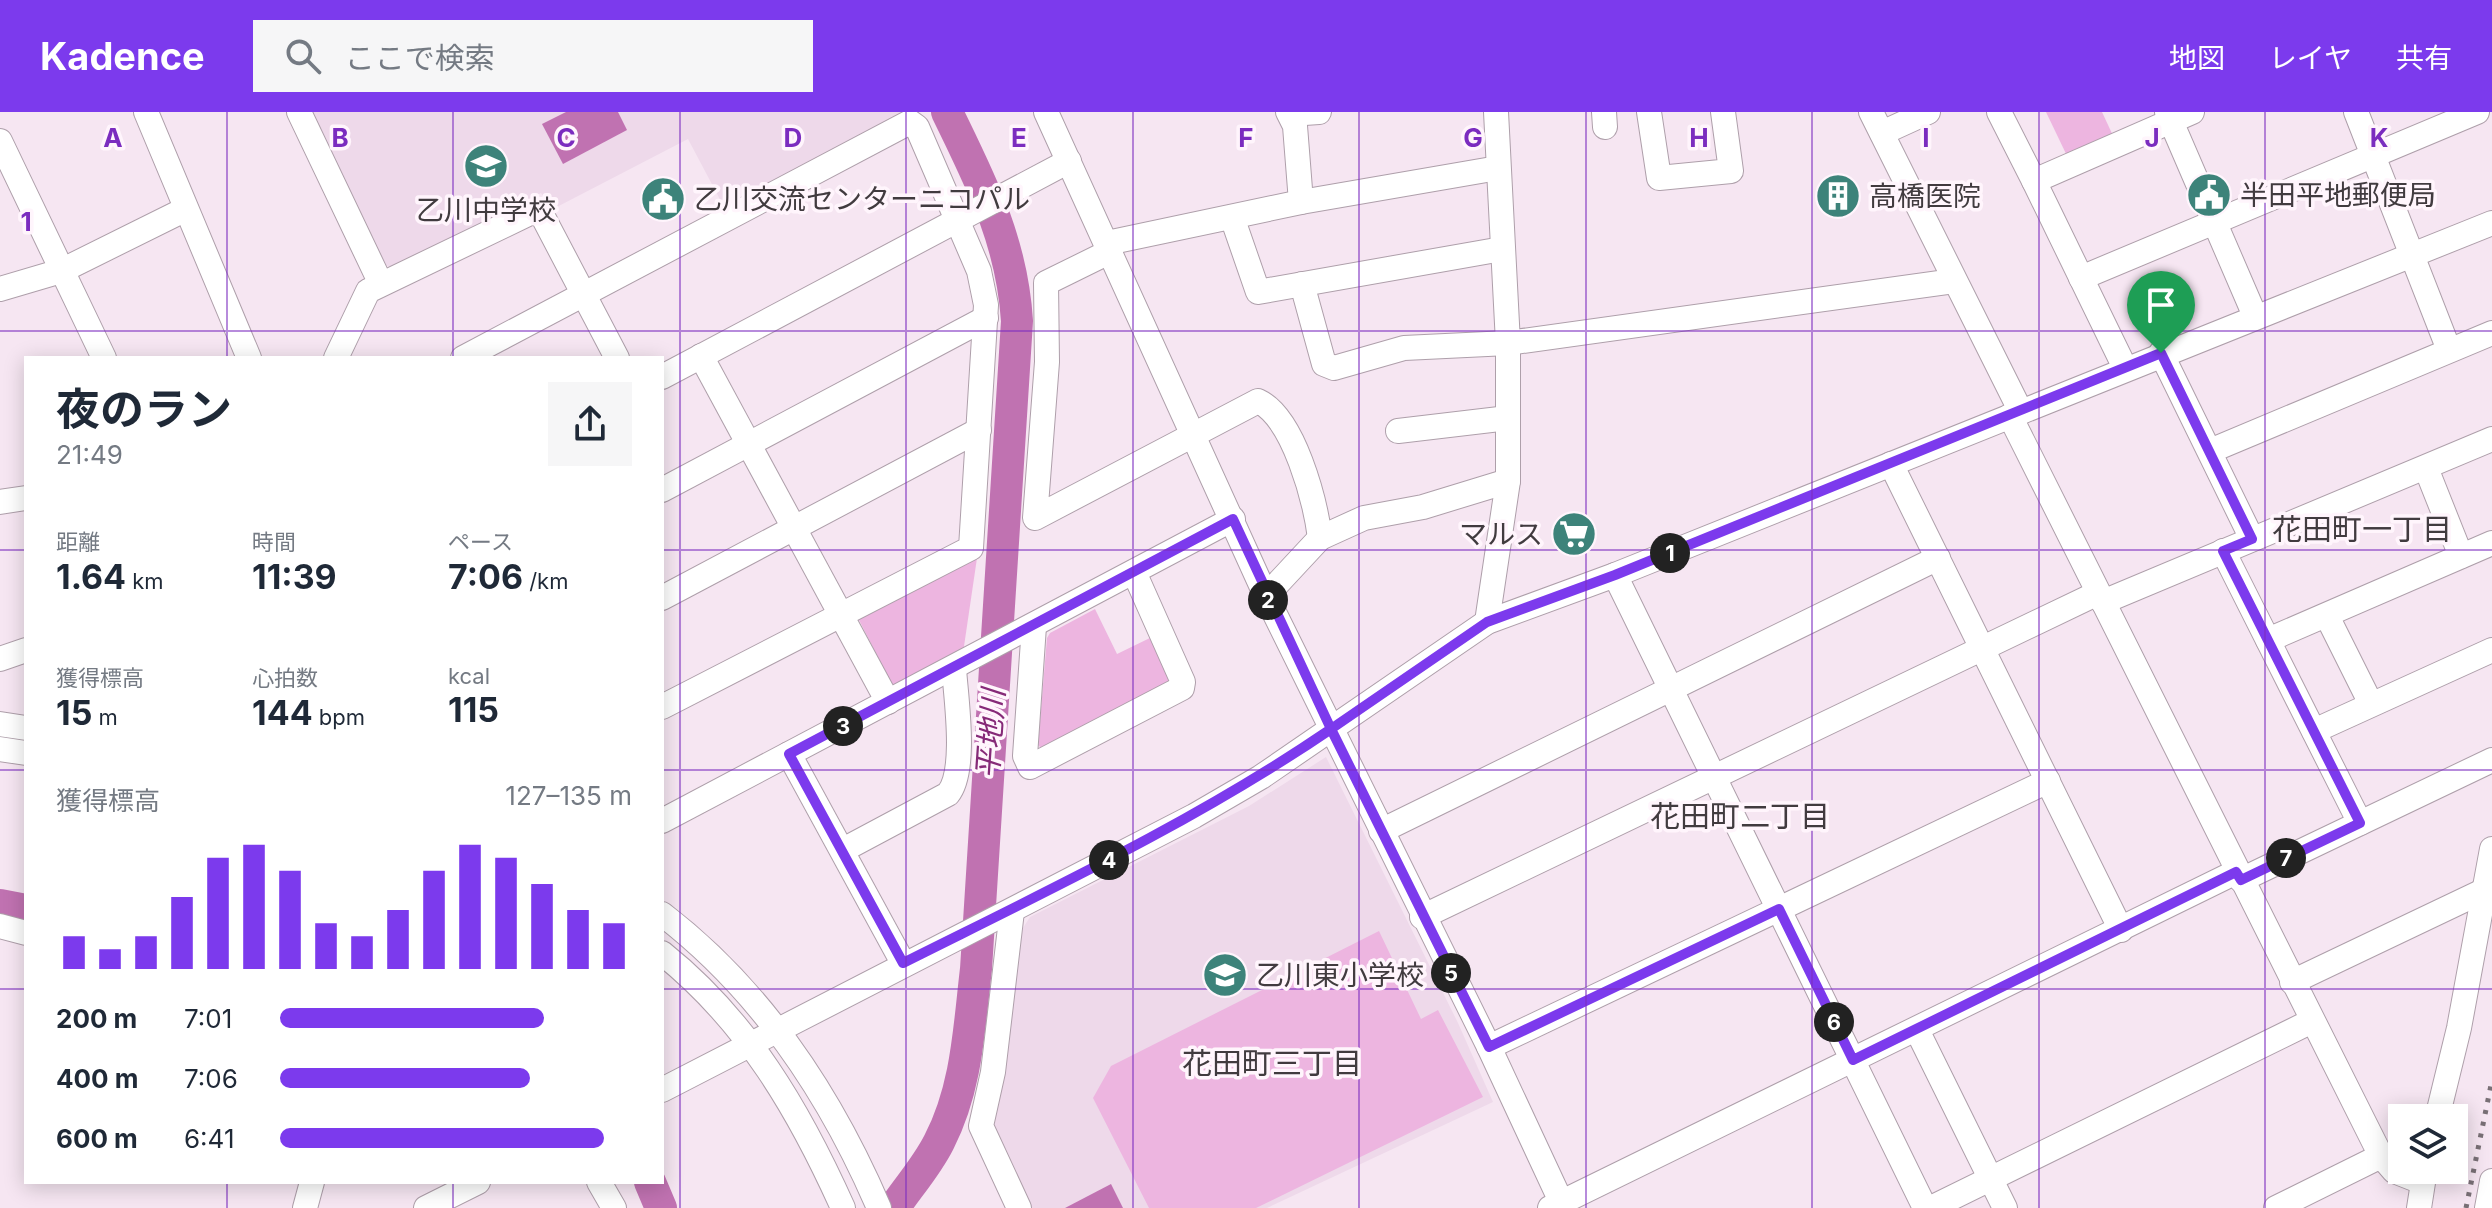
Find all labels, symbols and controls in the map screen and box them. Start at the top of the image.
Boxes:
search box [253,20,813,92]
text: Kadence [40,33,205,79]
icon: search [281,34,325,78]
text: ここで検索 [345,40,495,76]
text: 地図 [2169,41,2225,75]
text: レイヤ [2269,41,2352,75]
text: 共有 [2396,41,2452,75]
text: A [103,122,123,153]
text: B [331,122,349,153]
text: C [556,122,576,153]
text: D [784,122,802,153]
text: E [1011,122,1027,153]
text: F [1238,122,1254,153]
text: G [1463,122,1483,153]
text: H [1689,122,1709,153]
text: I [1922,122,1930,153]
text: J [2144,122,2160,153]
text: K [2370,122,2389,153]
school or university icon: 乙川中学校 [462,142,510,190]
public building icon: 半田平地郵便局 [2185,171,2233,219]
building icon: 高橋医院 [1814,172,1862,220]
public building icon: 乙川交流センターニコパル [639,175,687,223]
place label: 半田平地郵便局 [2240,178,2436,212]
place label: 高橋医院 [1869,179,1981,213]
place label: 乙川交流センターニコパル [694,182,1030,216]
place label: 乙川中学校 [416,193,556,227]
text: 1 [20,206,32,237]
pin [2127,271,2195,353]
icon: arrive [2139,283,2183,327]
text: 夜のラン [56,382,232,436]
button: share [548,382,632,466]
text: 21:49 [56,439,123,470]
supermarket icon: マルス [1550,510,1598,558]
district label: 花田町一丁目 [2272,511,2452,547]
place label: マルス [1459,517,1543,551]
text: 距離 [56,529,100,555]
text: 時間 [252,529,296,555]
text: ペース [448,529,513,555]
pin: 1 [1650,533,1690,573]
text: 1 [1665,540,1675,566]
text: 1.64 [56,556,126,597]
text: 11:39 [252,556,337,597]
text: 7:06 [448,556,523,597]
text: km [126,568,164,594]
text: /km [523,568,568,594]
pin: 2 [1248,580,1288,620]
text: 2 [1261,587,1275,613]
text: kcal [448,663,490,689]
text: 獲得標高 [56,665,144,691]
text: 心拍数 [252,665,318,691]
water label: 平地川 [969,685,1011,780]
text: 115 [448,689,499,730]
text: 15 [56,692,92,733]
text: 144 [252,692,313,733]
text: m [92,704,118,730]
text: bpm [313,704,365,730]
pin: 3 [823,706,863,746]
text: 3 [836,713,850,739]
text: 127–135 m [505,780,632,811]
text: 獲得標高 [56,785,160,816]
district label: 花田町二丁目 [1650,798,1830,834]
pin: 7 [2266,838,2306,878]
pin: 4 [1089,840,1129,880]
text: 7 [2280,845,2292,871]
text: 4 [1102,847,1116,873]
school or university icon: 乙川東小学校 [1201,951,1249,999]
pin: 5 [1431,953,1471,993]
place label: 乙川東小学校 [1256,958,1424,992]
text: 5 [1444,960,1458,986]
pin: 6 [1814,1002,1854,1042]
text: 200 m [56,1003,137,1034]
text: 7:01 [184,1003,232,1034]
text: 6 [1827,1009,1841,1035]
district label: 花田町三丁目 [1182,1045,1362,1081]
text: 400 m [56,1063,139,1094]
text: 7:06 [184,1063,238,1094]
map controls [2388,1104,2468,1184]
button: layers [2388,1104,2468,1184]
text: 600 m [56,1123,138,1154]
text: 6:41 [184,1123,234,1154]

